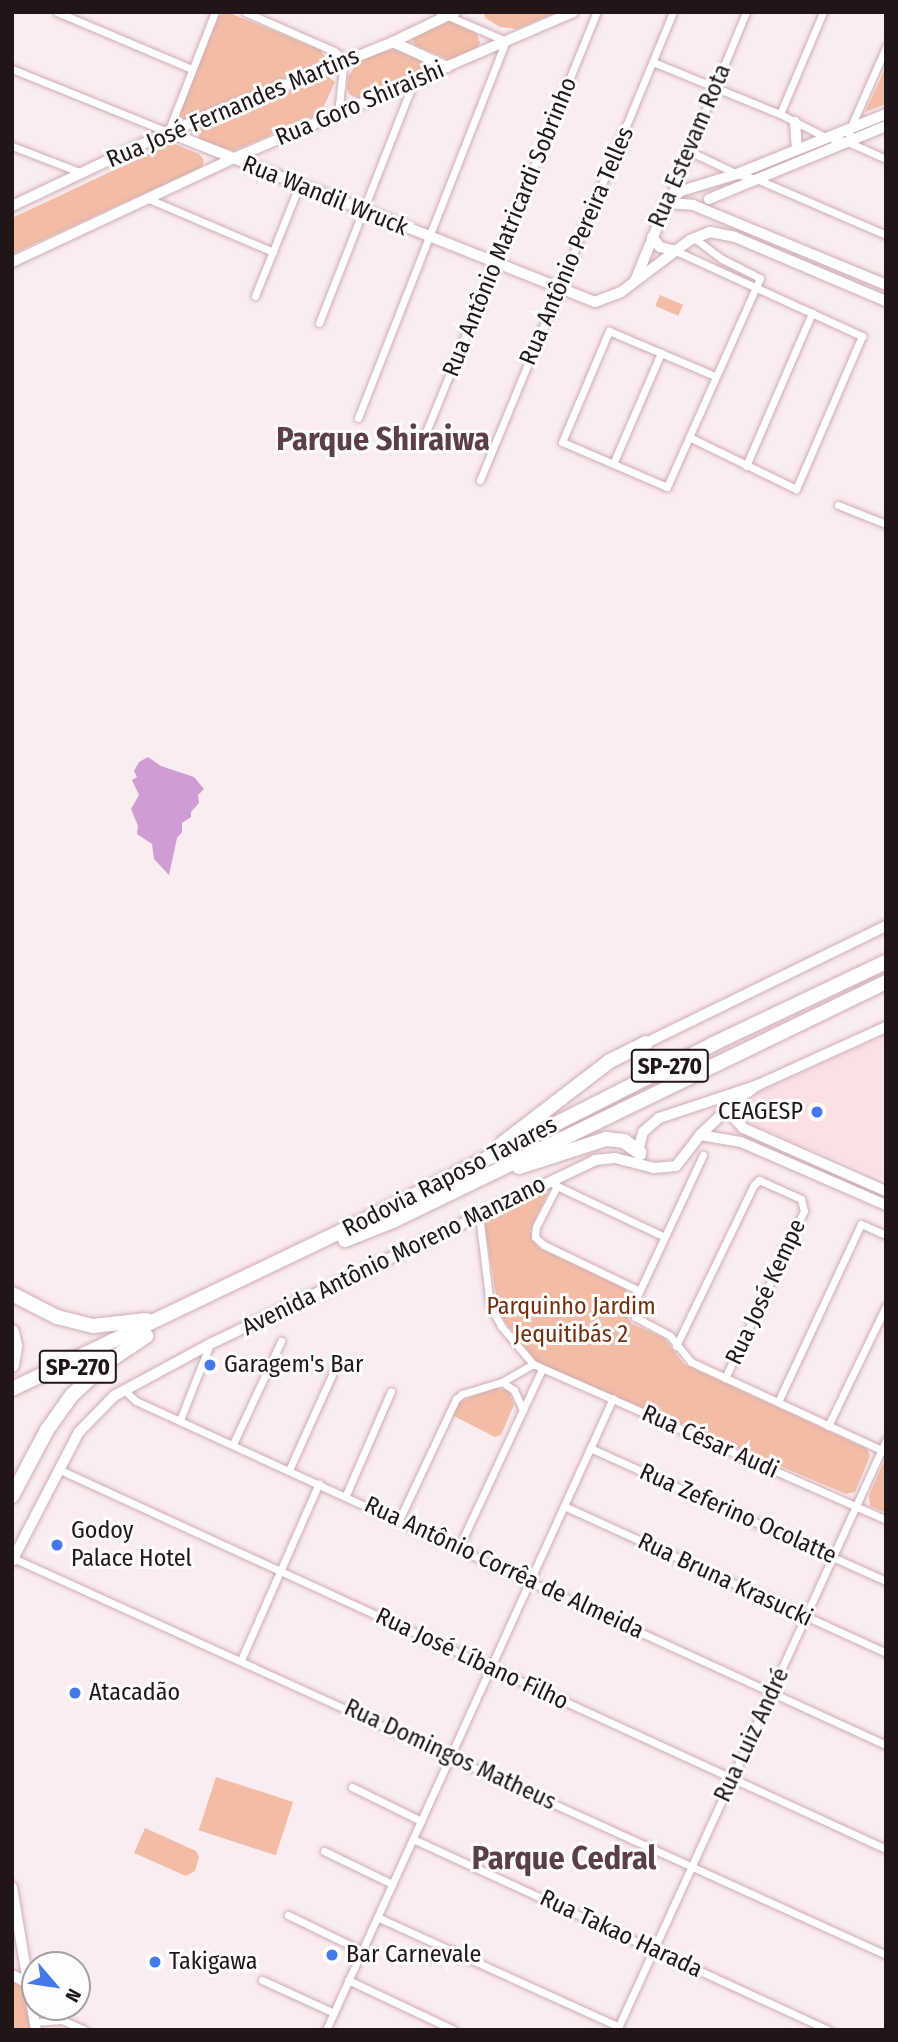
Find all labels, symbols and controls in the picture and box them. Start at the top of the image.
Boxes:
street label: Rua José Fernandes Martins [102,42,364,174]
street label: Rua Goro Shiraishi [271,56,449,152]
street label: Rua Estevam Rota [643,60,737,232]
street label: Rua Antônio Matricardi Sobrinho [437,73,583,381]
street label: Rua Antônio Pereira Telles [514,123,640,369]
street label: Rua Wandil Wruck [238,150,412,242]
district label: Parque Shiraiwa [276,420,490,458]
road number: SP-270 [630,1046,710,1086]
place label: CEAGESP [718,1098,803,1126]
marker: CEAGESP [809,1104,825,1120]
street label: Rodovia Raposo Tavares [338,1110,562,1244]
street label: Avenida Antônio Moreno Manzano [237,1170,551,1342]
street label: Rua José Kempe [720,1215,812,1369]
park label: Parquinho Jardim Jequitibás 2 [486,1293,656,1349]
road number: SP-270 [38,1348,118,1386]
place label: Garagem's Bar [224,1351,363,1379]
marker: Garagem's Bar [202,1357,218,1373]
street label: Rua César Audi [637,1399,783,1485]
street label: Rua Zeferino Ocolatte [635,1458,841,1570]
street label: Rua Antônio Corrêa de Almeida [360,1490,648,1646]
place label: Godoy Palace Hotel [71,1517,192,1573]
street label: Rua Bruna Krasucki [633,1527,817,1633]
marker: Godoy Palace Hotel [49,1537,65,1553]
street label: Rua José Líbano Filho [371,1602,573,1716]
street label: Rua Luiz André [708,1663,796,1807]
place label: Atacadão [89,1679,180,1707]
marker: Atacadão [67,1685,83,1701]
street label: Rua Domingos Matheus [340,1693,560,1817]
district label: Parque Cedral [472,1839,656,1877]
street label: Rua Takao Harada [535,1884,707,1984]
place label: Bar Carnevale [346,1941,481,1969]
marker: Bar Carnevale [324,1947,340,1963]
place label: Takigawa [169,1948,258,1976]
north arrow [21,1951,91,2021]
marker: Takigawa [147,1954,163,1970]
text: N [60,1985,86,2006]

